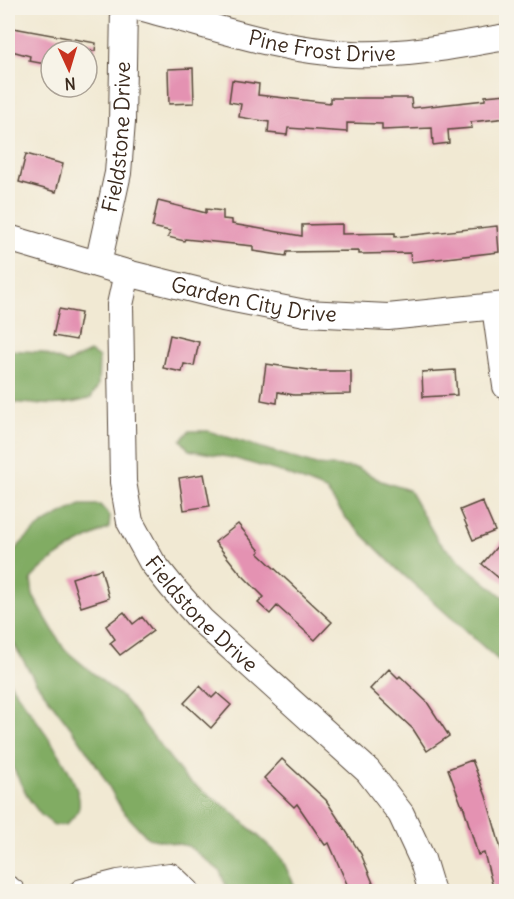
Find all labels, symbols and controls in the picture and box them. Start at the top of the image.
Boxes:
street label: Pine Frost Drive [246,24,396,67]
north arrow [39,39,99,99]
street label: Fieldstone Drive [96,61,136,215]
text: N [64,74,76,94]
street label: Garden City Drive [168,270,337,328]
street label: Fieldstone Drive [139,550,264,678]

